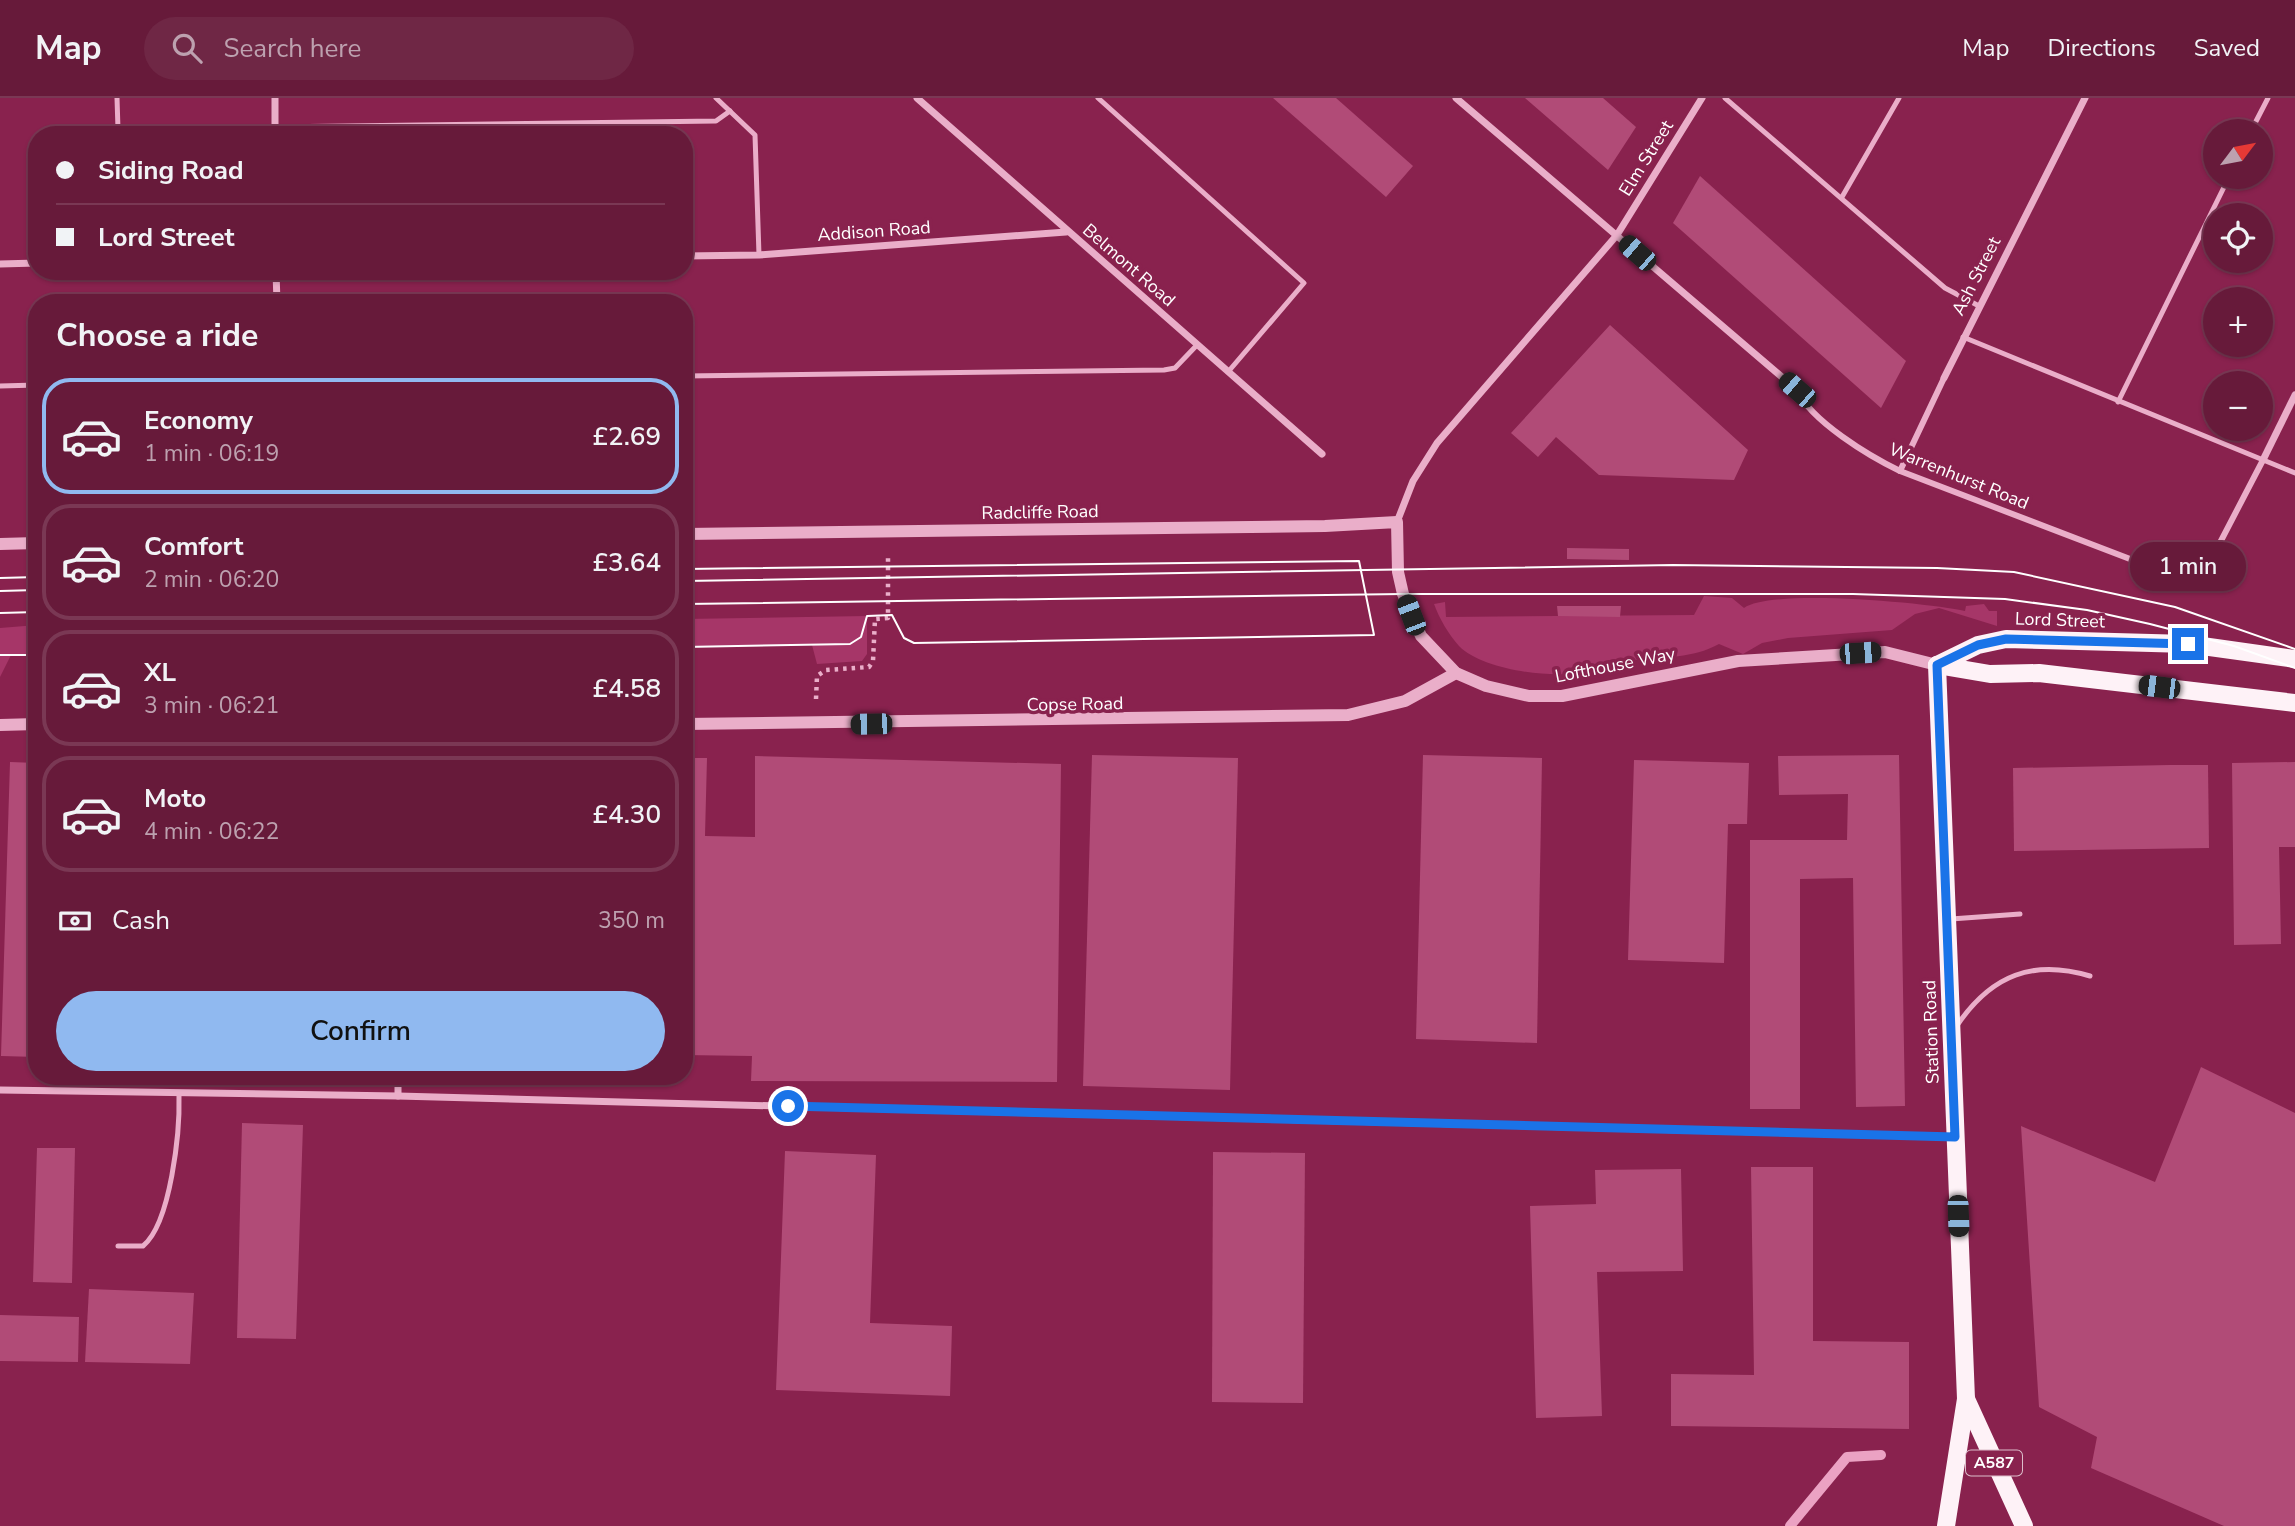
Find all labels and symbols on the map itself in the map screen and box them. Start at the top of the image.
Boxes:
street label: Elm Street [1613,115,1679,200]
north arrow [2203,119,2273,189]
street label: Addison Road [817,215,931,247]
street label: Belmont Road [1078,218,1180,312]
car [1615,231,1660,275]
street label: Ash Street [1946,232,2006,320]
car [1775,368,1820,412]
street label: Warrenhurst Road [1885,437,2033,515]
street label: Radcliffe Road [981,499,1099,525]
callout: 1 min [2130,542,2246,592]
car [1394,592,1429,638]
street label: Lord Street [2014,606,2106,634]
route end [2172,628,2204,660]
street label: Lofthouse Way [1553,641,1678,688]
car [1839,641,1882,665]
car [2137,674,2182,700]
street label: Copse Road [1026,691,1124,717]
car [850,713,893,735]
street label: Station Road [1917,980,1945,1084]
route start [772,1090,804,1122]
car [1947,1195,1970,1237]
road number: A587 [1966,1450,2022,1476]

